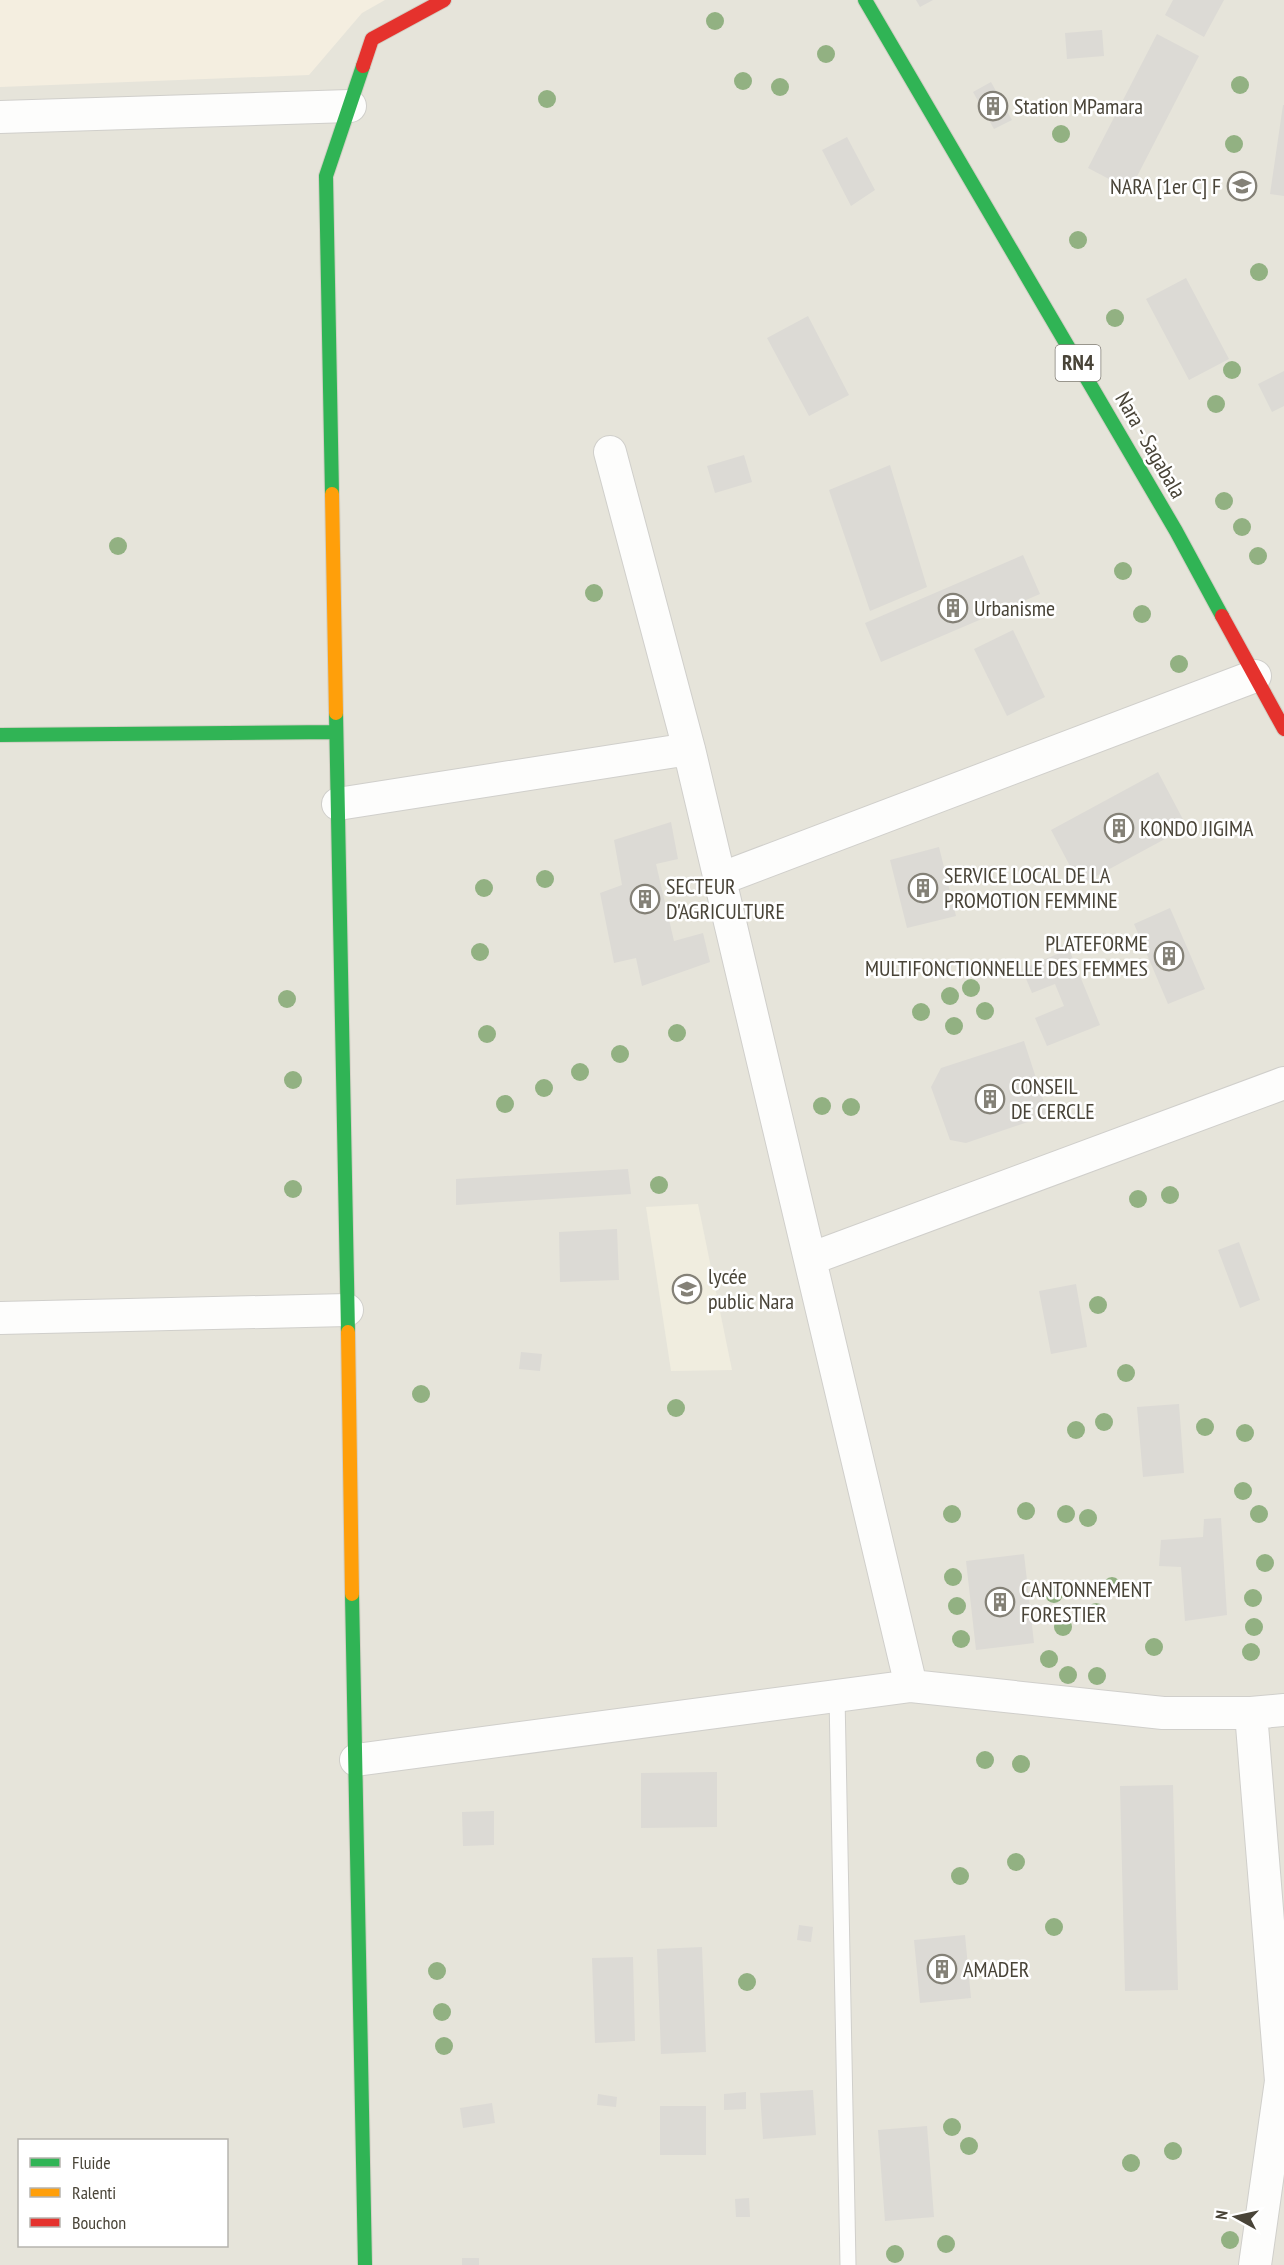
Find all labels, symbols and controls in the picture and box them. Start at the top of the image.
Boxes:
building icon: Station MPamara [977,90,1009,122]
place label: Station MPamara [1014,92,1143,120]
school or university icon: NARA [1er C] F [1226,170,1258,202]
place label: NARA [1er C] F [1110,172,1221,200]
road number: RN4 [1056,345,1100,381]
street label: Nara - Sagabala [1109,387,1193,503]
building icon: Urbanisme [937,592,969,624]
place label: Urbanisme [974,594,1055,622]
building icon: KONDO JIGIMA [1103,812,1135,844]
place label: KONDO JIGIMA [1140,814,1254,842]
place label: SERVICE LOCAL DE LA PROMOTION FEMMINE [944,861,1118,914]
place label: SECTEUR D'AGRICULTURE [666,872,785,925]
building icon: SERVICE LOCAL DE LA PROMOTION FEMMINE [907,872,939,904]
building icon: SECTEUR D'AGRICULTURE [629,883,661,915]
place label: PLATEFORME MULTIFONCTIONNELLE DES FEMMES [865,929,1148,982]
building icon: PLATEFORME MULTIFONCTIONNELLE DES FEMMES [1153,940,1185,972]
place label: CONSEIL DE CERCLE [1011,1072,1095,1125]
building icon: CONSEIL DE CERCLE [974,1083,1006,1115]
place label: lycée public Nara [708,1262,794,1315]
school or university icon: lycée public Nara [671,1273,703,1305]
place label: CANTONNEMENT FORESTIER [1021,1575,1152,1628]
building icon: CANTONNEMENT FORESTIER [984,1586,1016,1618]
building icon: AMADER [926,1953,958,1985]
place label: AMADER [963,1955,1029,1983]
legend [18,2139,228,2247]
text: Fluide [72,2151,111,2174]
text: Ralenti [72,2181,116,2204]
north arrow [1206,2187,1266,2247]
text: N [1211,2209,1232,2221]
text: Bouchon [72,2211,126,2234]

